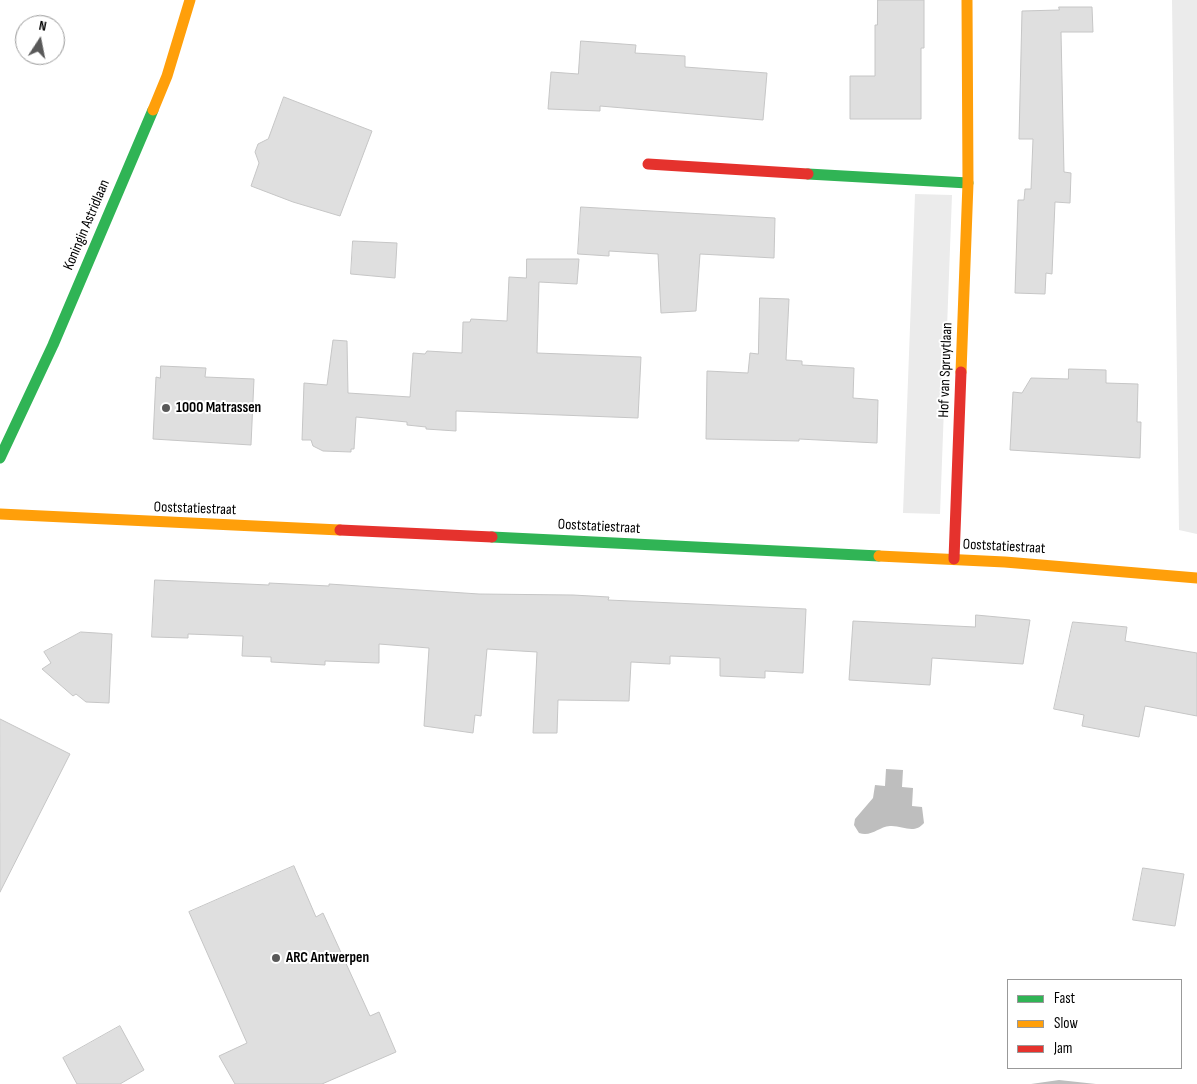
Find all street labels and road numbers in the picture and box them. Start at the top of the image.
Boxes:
street label: Koningin Astridlaan [60,177,114,273]
street label: Hof van Spruytlaan [935,322,957,418]
street label: Ooststatiestraat [153,499,237,519]
street label: Ooststatiestraat [557,516,641,538]
street label: Ooststatiestraat [962,536,1046,558]

